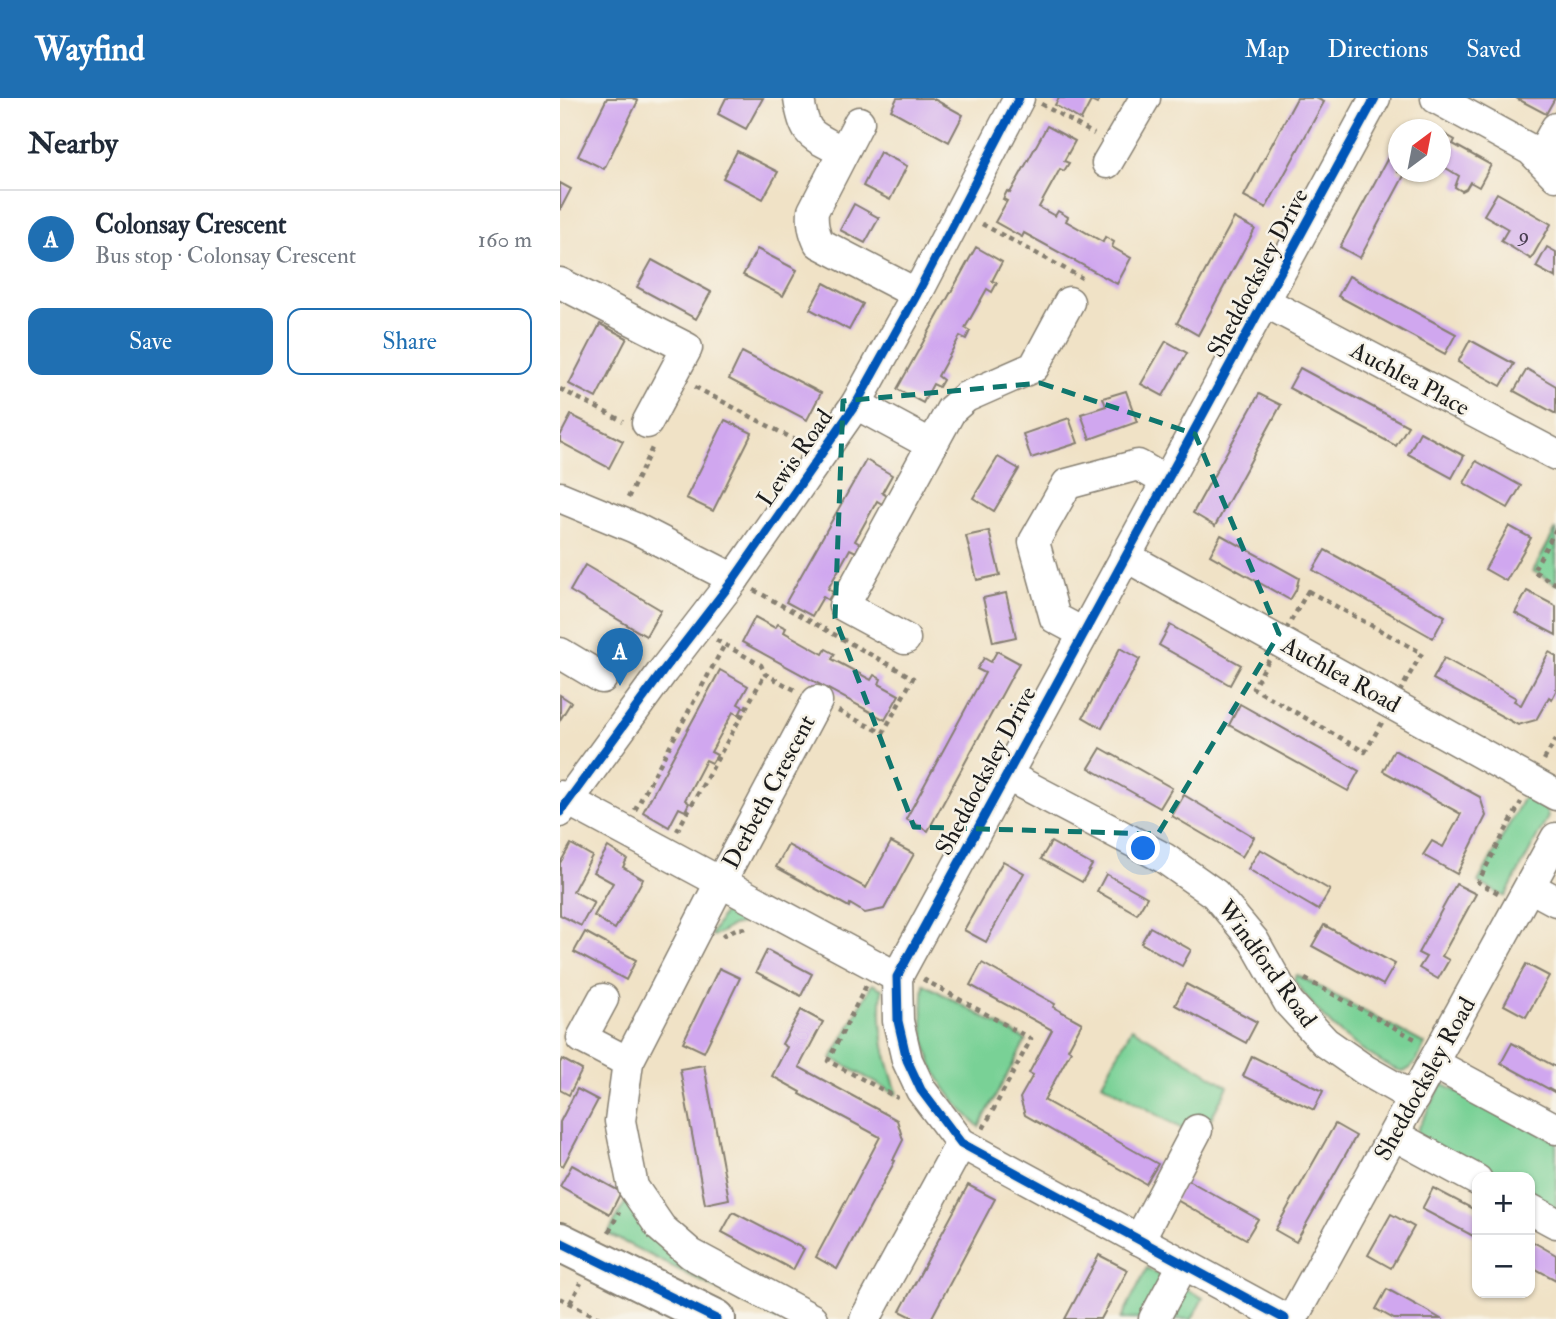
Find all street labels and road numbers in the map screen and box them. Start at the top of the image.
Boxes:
street label: Sheddocksley Drive [1200,183,1316,363]
street label: Auchlea Place [1344,334,1475,423]
street label: Lewis Road [750,403,840,513]
street label: Auchlea Road [1275,629,1406,720]
street label: Sheddocksley Drive [928,681,1044,861]
street label: Derbeth Crescent [715,710,823,874]
street label: Windford Road [1210,893,1324,1034]
street label: Sheddocksley Road [1367,992,1483,1166]

